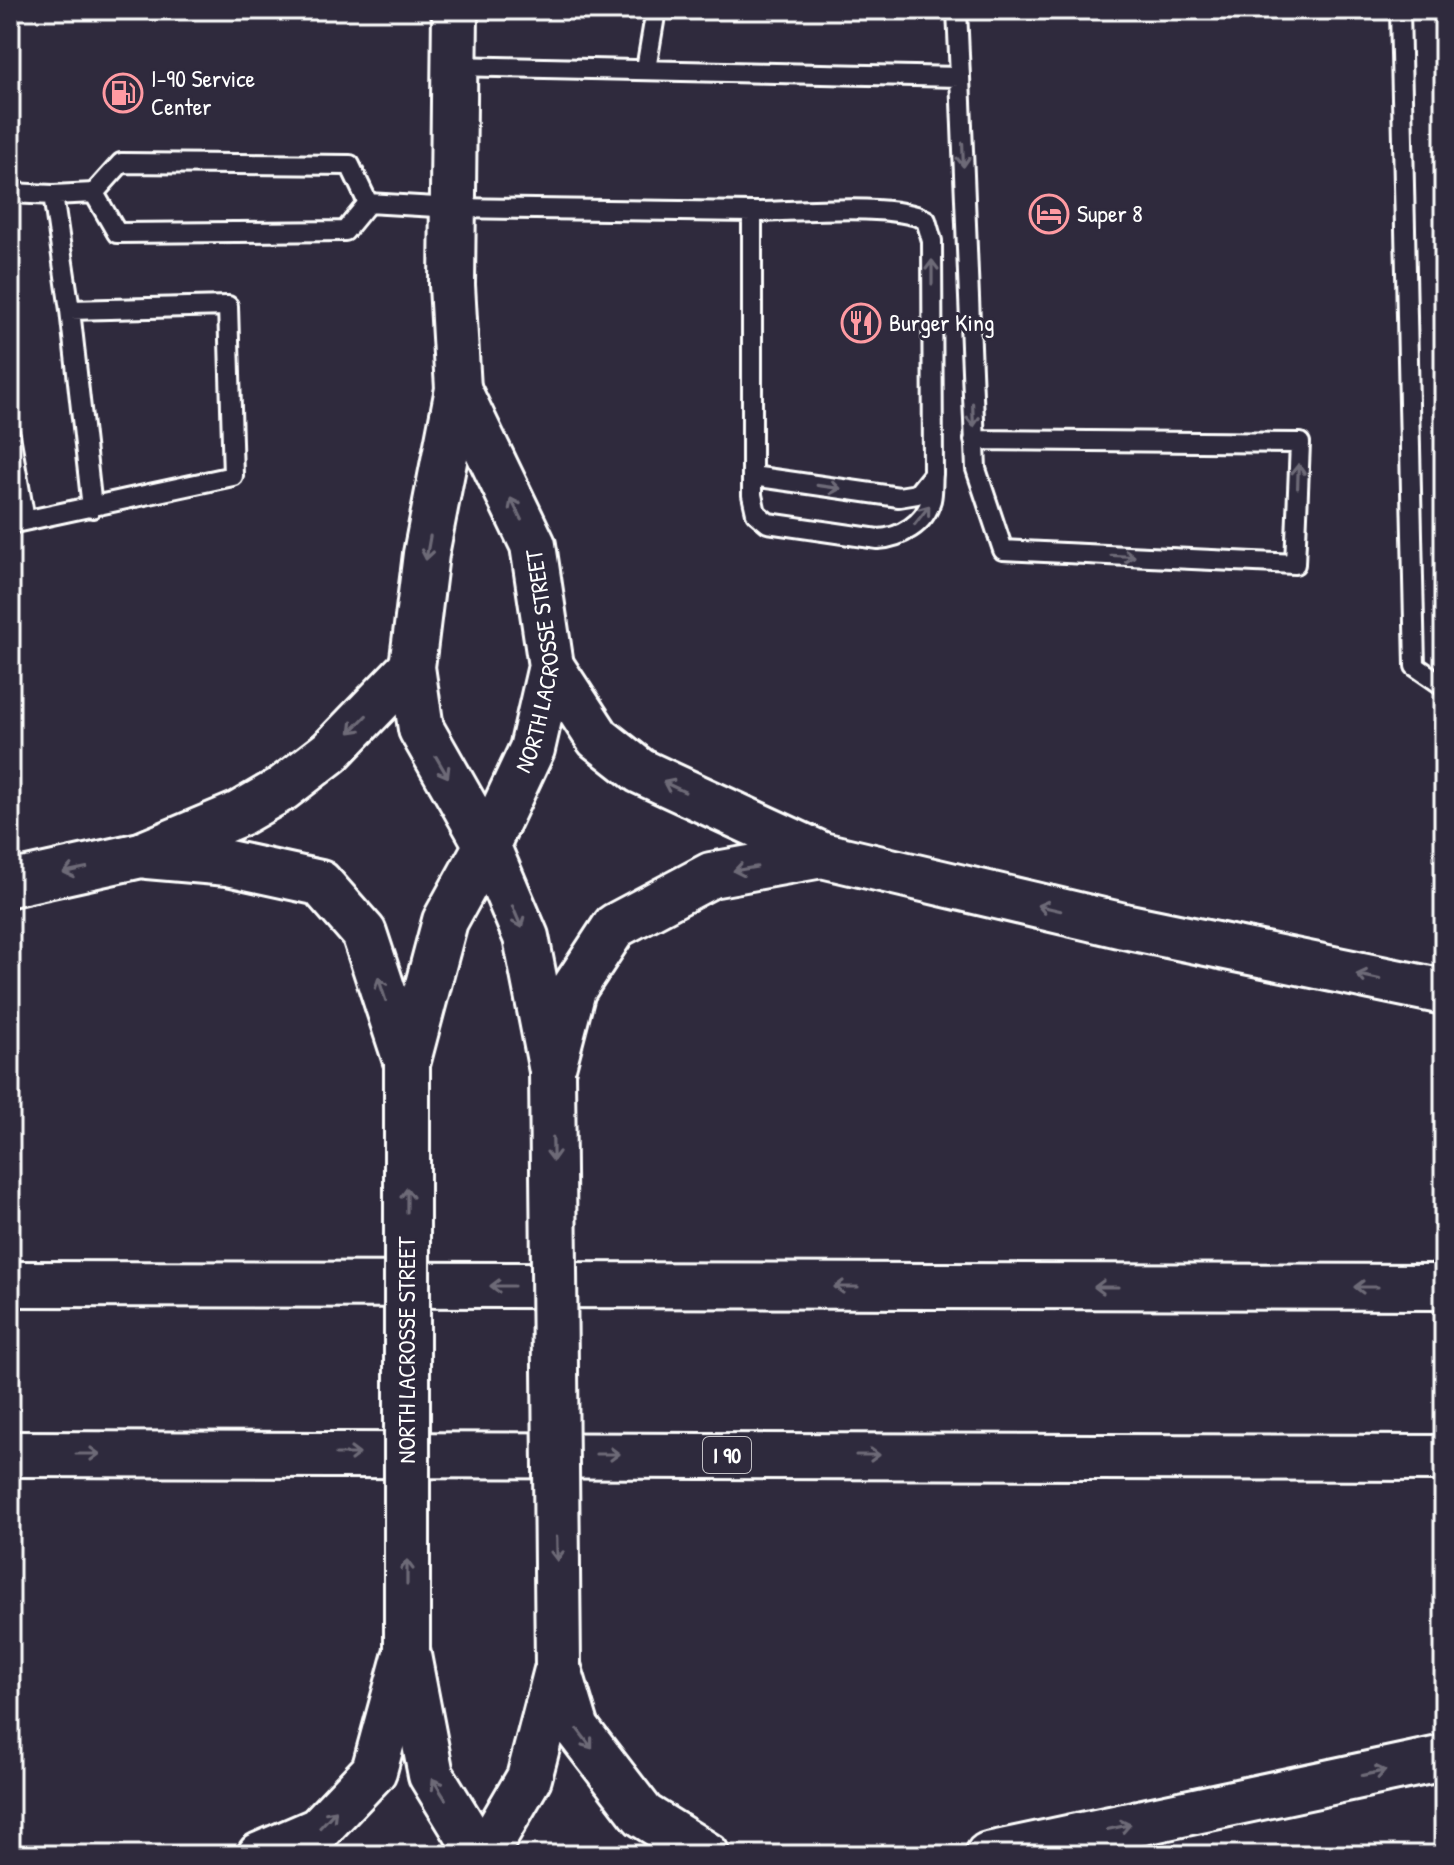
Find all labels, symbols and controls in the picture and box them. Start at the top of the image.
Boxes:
place label: I-90 Service Center [151,62,256,122]
fuel station icon: I-90 Service Center [102,72,144,114]
one-way arrow [956,141,971,168]
hotel icon: Super 8 [1028,193,1070,235]
place label: Super 8 [1077,197,1143,229]
one-way arrow [924,259,940,286]
restaurant icon: Burger King [840,302,882,344]
place label: Burger King [889,306,994,338]
one-way arrow [966,401,981,428]
one-way arrow [1291,463,1306,490]
one-way arrow [816,480,841,495]
one-way arrow [508,498,523,522]
one-way arrow [913,505,930,526]
one-way arrow [419,535,434,561]
street label: NORTH LACROSSE STREET [506,547,566,777]
one-way arrow [1109,548,1136,563]
one-way arrow [348,714,367,734]
one-way arrow [434,755,450,778]
one-way arrow [663,779,687,794]
one-way arrow [733,862,758,877]
one-way arrow [63,863,89,878]
one-way arrow [1036,900,1062,915]
one-way arrow [511,904,526,929]
one-way arrow [1355,968,1381,983]
one-way arrow [374,977,389,1002]
one-way arrow [545,1135,561,1162]
one-way arrow [399,1187,415,1214]
street label: NORTH LACROSSE STREET [390,1236,422,1463]
one-way arrow [489,1278,516,1294]
one-way arrow [833,1279,860,1295]
one-way arrow [1093,1279,1120,1295]
one-way arrow [1353,1279,1380,1295]
road number: I 90 [703,1437,751,1473]
one-way arrow [74,1446,101,1462]
one-way arrow [334,1446,361,1462]
one-way arrow [594,1446,621,1462]
one-way arrow [854,1447,881,1463]
one-way arrow [549,1535,565,1562]
one-way arrow [399,1559,415,1586]
one-way arrow [576,1728,593,1749]
one-way arrow [1360,1765,1386,1780]
one-way arrow [431,1778,447,1801]
one-way arrow [319,1809,338,1829]
one-way arrow [1106,1819,1132,1834]

